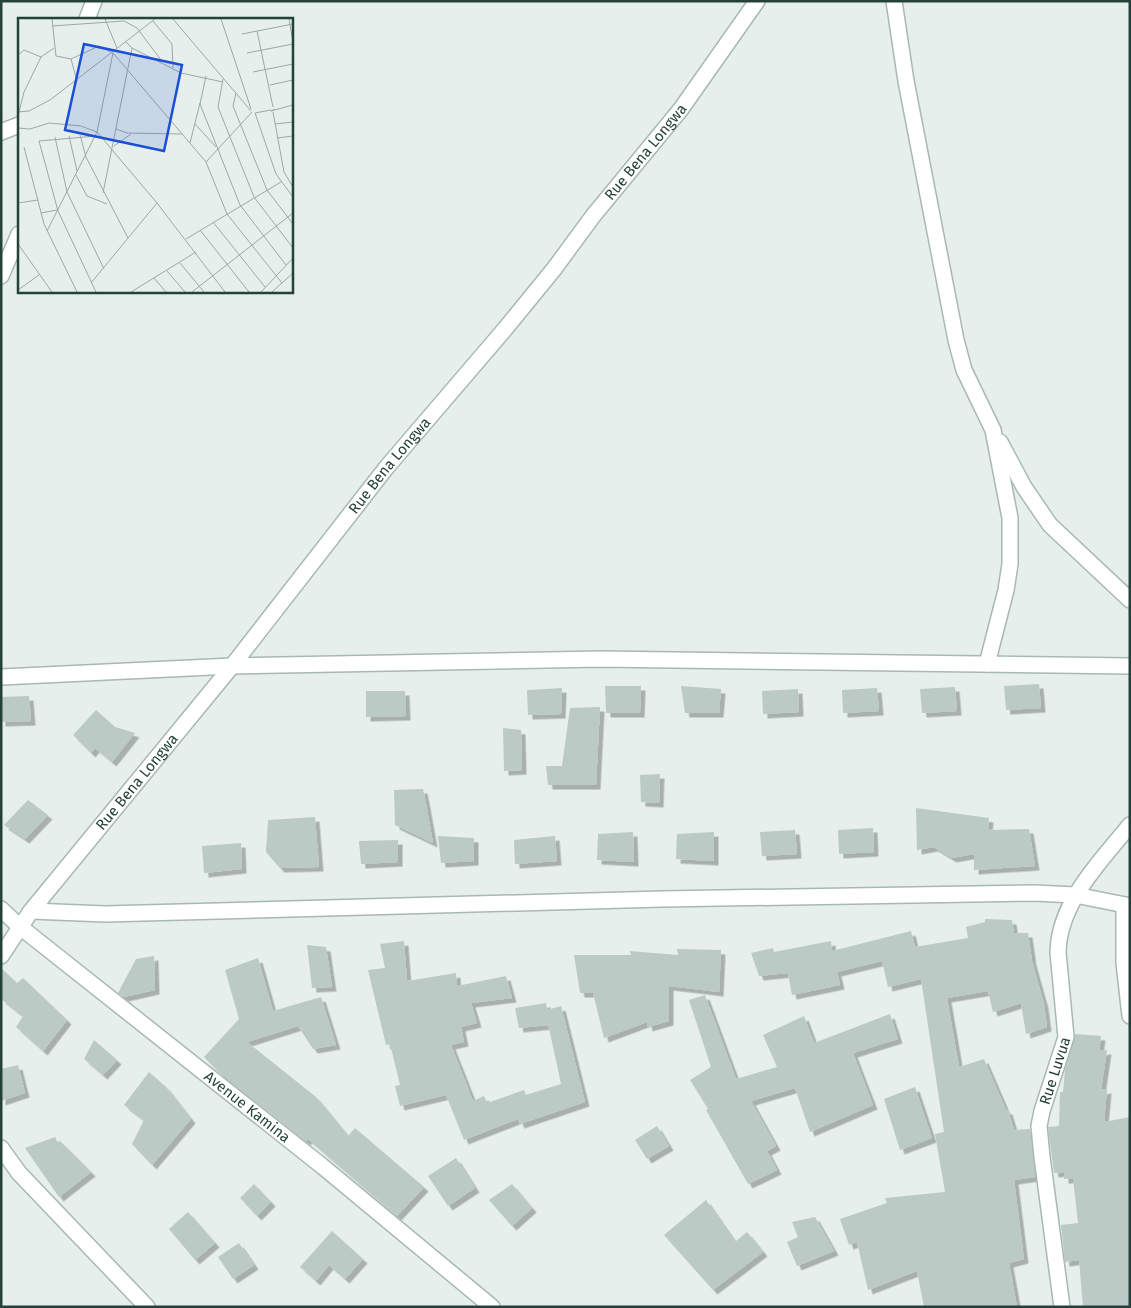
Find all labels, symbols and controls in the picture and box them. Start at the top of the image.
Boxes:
inset map [18,18,292,292]
street label: Rue Bena Longwa [601,100,691,204]
street label: Rue Bena Longwa [345,414,434,517]
street label: Rue Bena Longwa [92,730,182,834]
street label: Rue Luvua [1036,1035,1074,1107]
street label: Avenue Kamina [201,1067,294,1146]

